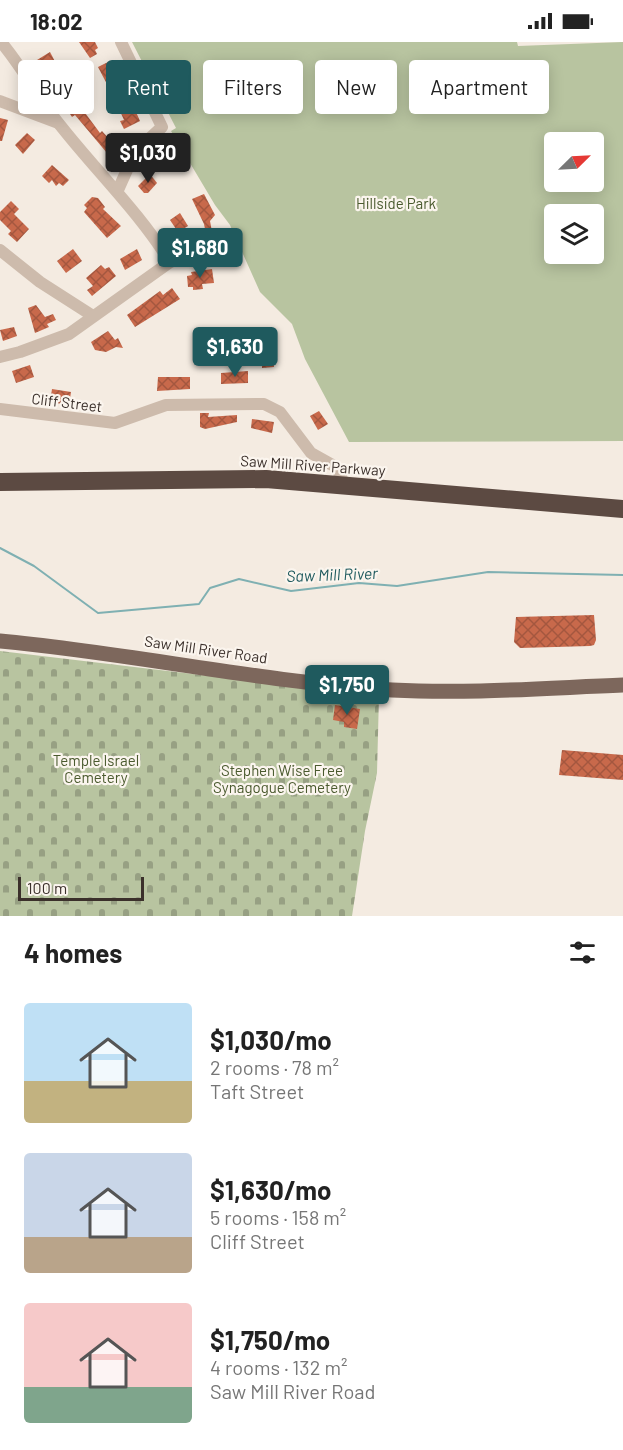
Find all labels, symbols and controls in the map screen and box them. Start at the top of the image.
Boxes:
text: 18:02 [30,8,83,34]
chip: Buy [18,60,94,114]
chip: Rent [106,60,191,114]
chip: Filters [203,60,303,114]
chip: New [315,60,397,114]
chip: Apartment [409,60,549,114]
north arrow [544,132,604,192]
map controls [544,132,604,264]
pin: $1,030 [99,133,197,184]
text: $1,030 [120,140,176,164]
park label: Hillside Park [356,194,437,212]
button: layers [544,204,604,264]
pin: $1,680 [151,228,249,279]
text: $1,680 [172,235,228,259]
pin: $1,630 [186,327,284,378]
text: $1,630 [207,334,263,358]
street label: Cliff Street [31,389,103,415]
street label: Saw Mill River Parkway [240,451,386,479]
water label: Saw Mill River [286,563,379,585]
street label: Saw Mill River Road [143,631,269,667]
pin: $1,750 [298,665,396,716]
text: $1,750 [319,672,375,696]
park label: Temple Israel Cemetery [53,751,139,786]
park label: Stephen Wise Free Synagogue Cemetery [213,761,351,796]
scale bar [18,874,144,902]
text: 100 m [27,878,67,897]
icon: filters [566,936,599,969]
text: 4 homes [24,937,122,968]
text: $1,030/mo [210,1024,332,1055]
icon: home [72,1027,144,1099]
text: 2 rooms · 78 m² [210,1055,339,1079]
text: Taft Street [210,1079,304,1103]
text: $1,630/mo [210,1174,331,1205]
icon: home [72,1177,144,1249]
text: 5 rooms · 158 m² [210,1205,346,1229]
text: Cliff Street [210,1229,305,1253]
text: $1,750/mo [210,1324,330,1355]
icon: home [72,1327,144,1399]
text: 4 rooms · 132 m² [210,1355,347,1379]
text: Saw Mill River Road [210,1379,375,1403]

